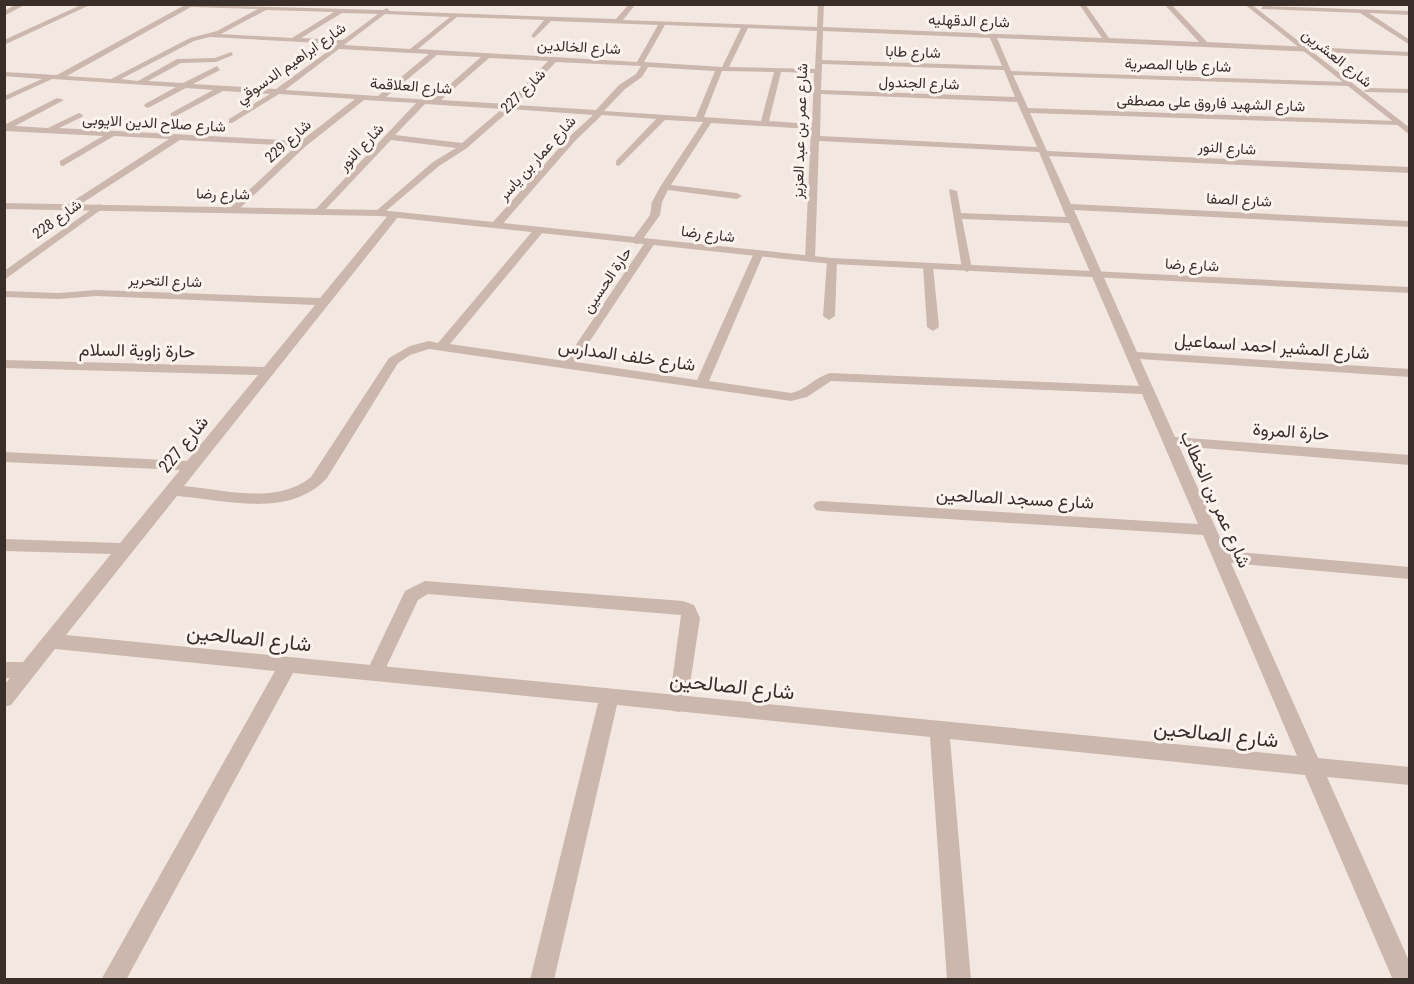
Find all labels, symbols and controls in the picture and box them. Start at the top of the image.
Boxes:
street label: شارع الدقهليه [928,11,1010,33]
street label: شارع ابراهيم الدسوقي [233,18,352,111]
street label: شارع العشرين [1297,25,1376,93]
street label: شارع الخالدين [537,36,622,60]
street label: شارع طابا [885,42,941,64]
street label: شارع طابا المصرية [1124,54,1232,78]
street label: شارع عمر بن عبد العزيز [789,63,813,200]
street label: شارع 227 [497,65,551,119]
street label: شارع الجندول [878,73,960,95]
street label: شارع العلاقمة [369,74,453,100]
street label: شارع الشهيد فاروق على مصطفى [1116,91,1306,117]
street label: شارع صلاح الدين الايوبى [82,110,226,138]
street label: شارع عمار بن ياسر [494,112,581,206]
street label: شارع 229 [261,116,316,168]
street label: شارع النور [334,119,389,177]
street label: شارع النور [1196,137,1257,161]
street label: شارع رضا [196,185,250,205]
street label: شارع الصفا [1206,189,1272,213]
street label: شارع 228 [29,195,86,244]
street label: شارع رضا [680,222,736,248]
street label: حارة الحسين [578,244,636,317]
street label: شارع رضا [1164,255,1220,277]
street label: شارع التحرير [127,271,202,293]
street label: شارع المشير احمد اسماعيل [1174,329,1370,365]
street label: شارع خلف المدارس [557,335,697,377]
street label: حارة زاوية السلام [79,338,195,364]
street label: شارع 227 [154,411,214,478]
street label: حارة المروة [1252,418,1330,445]
street label: شارع عمر بن الخطاب [1175,427,1256,572]
street label: شارع مسجد الصالحين [935,483,1095,515]
street label: شارع الصالحين [185,620,313,658]
street label: شارع الصالحين [668,668,796,706]
street label: شارع الصالحين [1152,716,1280,754]

